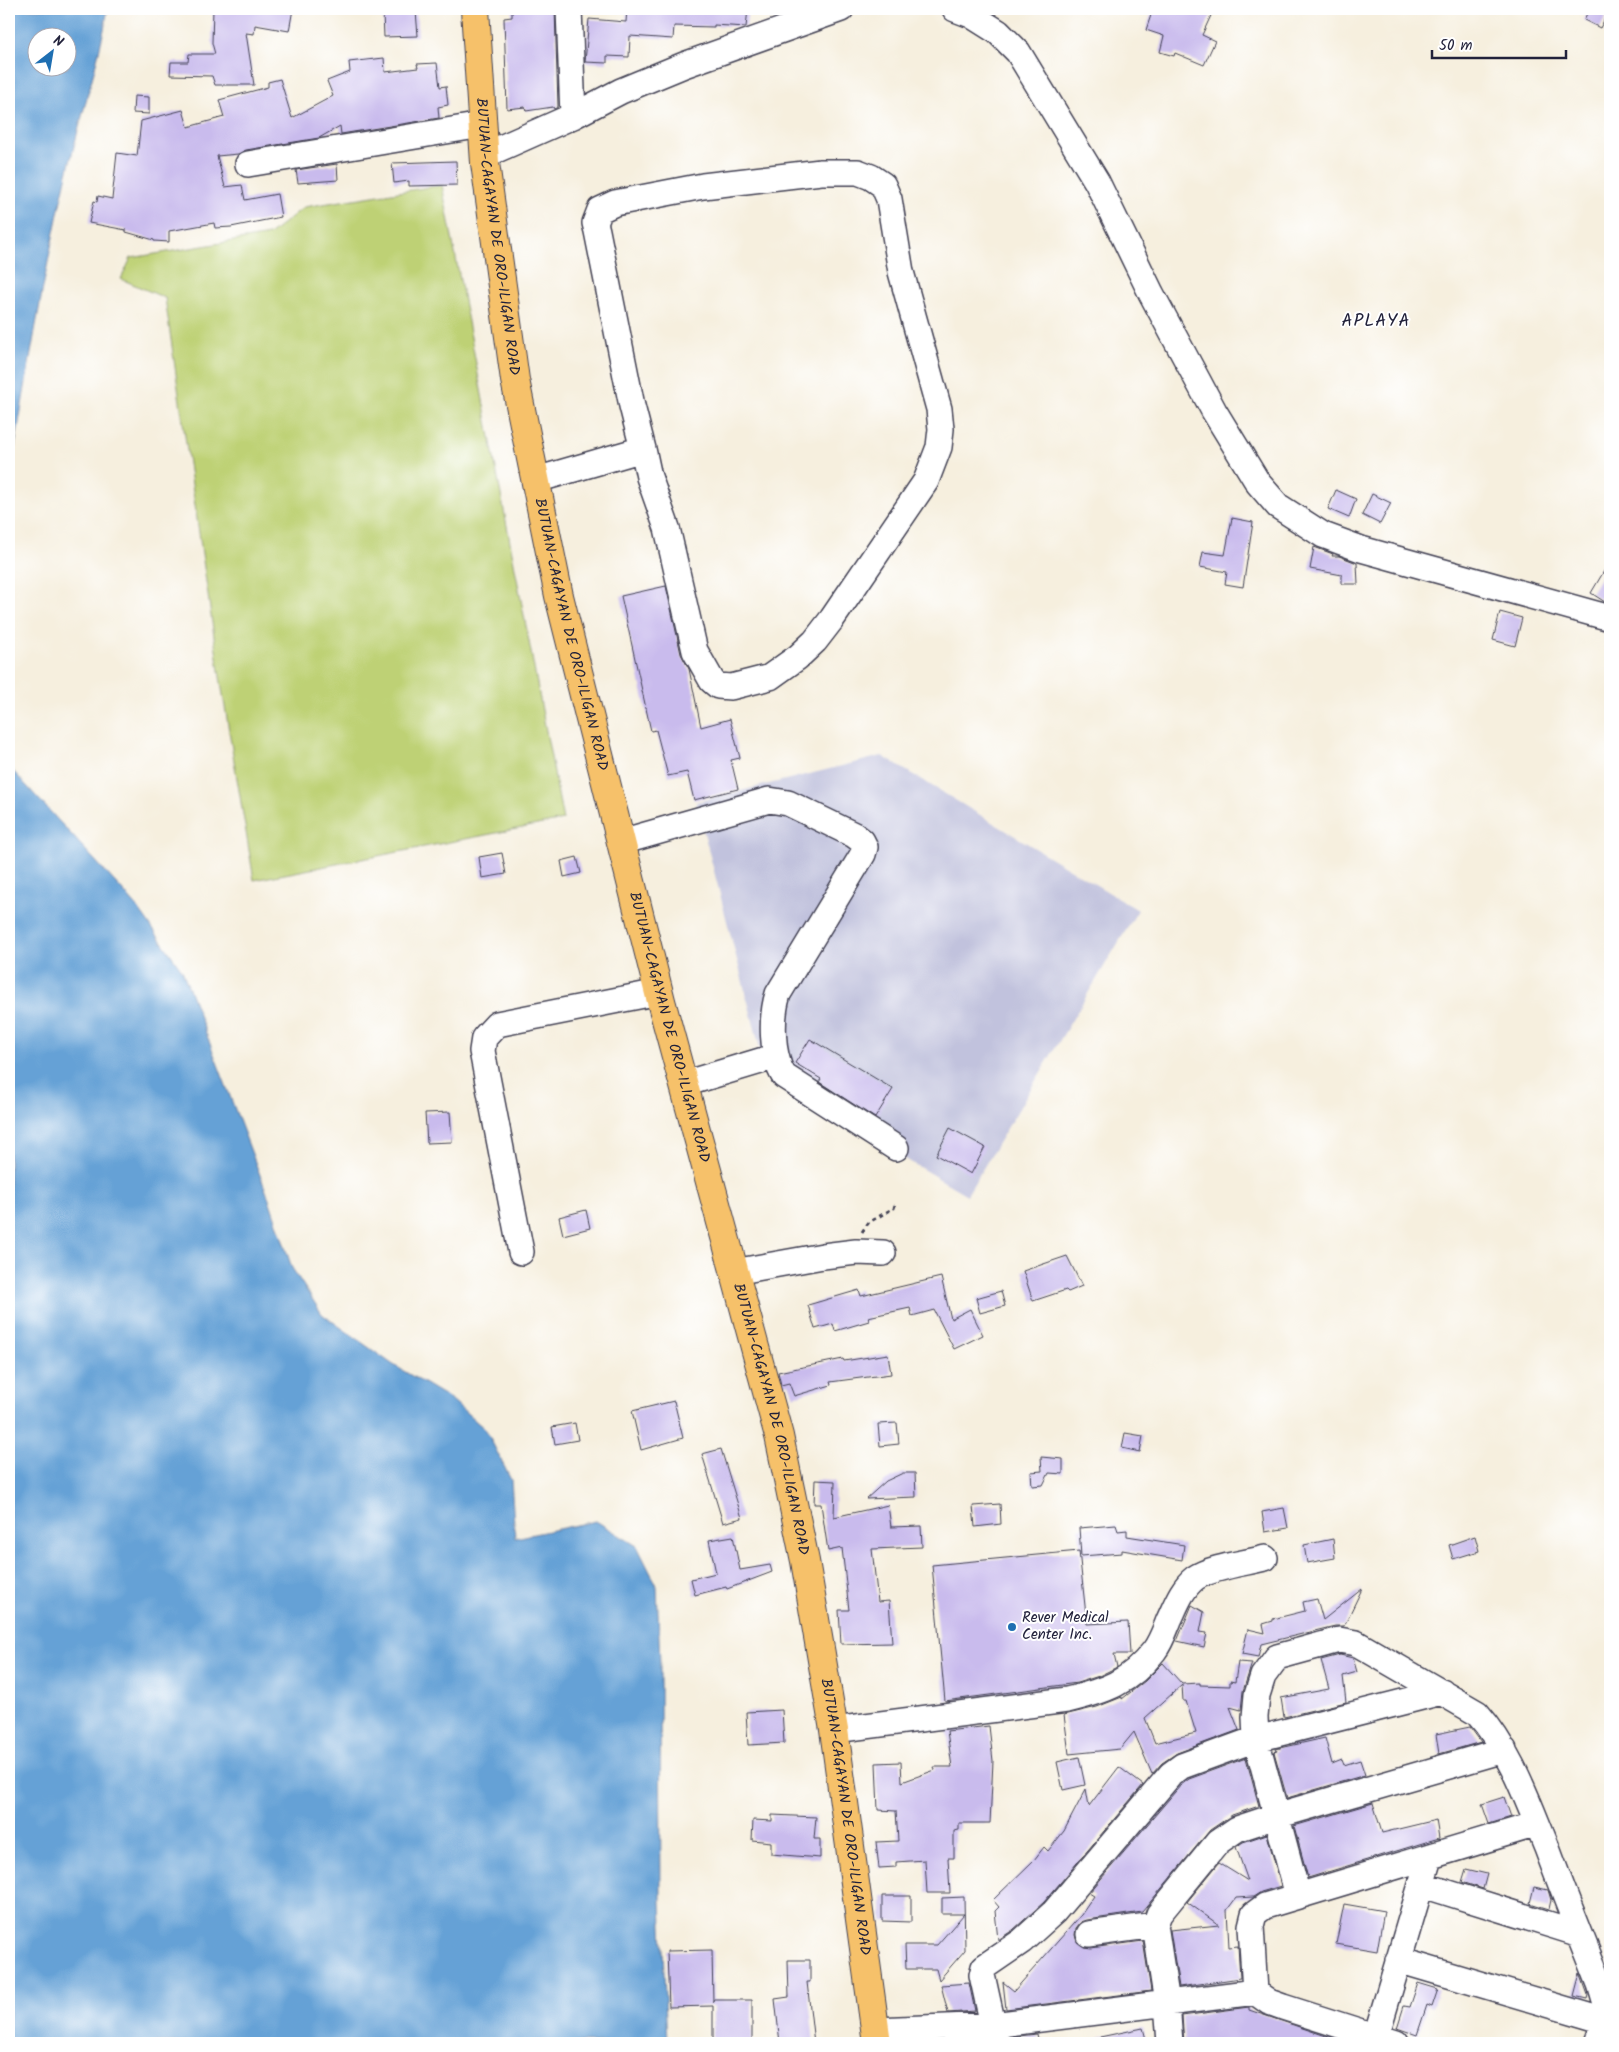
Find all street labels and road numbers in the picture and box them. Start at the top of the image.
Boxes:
street label: BUTUAN-CAGAYAN DE ORO-ILIGAN ROAD [469,97,526,377]
street label: BUTUAN-CAGAYAN DE ORO-ILIGAN ROAD [527,496,615,774]
street label: BUTUAN-CAGAYAN DE ORO-ILIGAN ROAD [622,889,716,1166]
street label: BUTUAN-CAGAYAN DE ORO-ILIGAN ROAD [726,1280,816,1558]
street label: BUTUAN-CAGAYAN DE ORO-ILIGAN ROAD [813,1677,877,1957]

